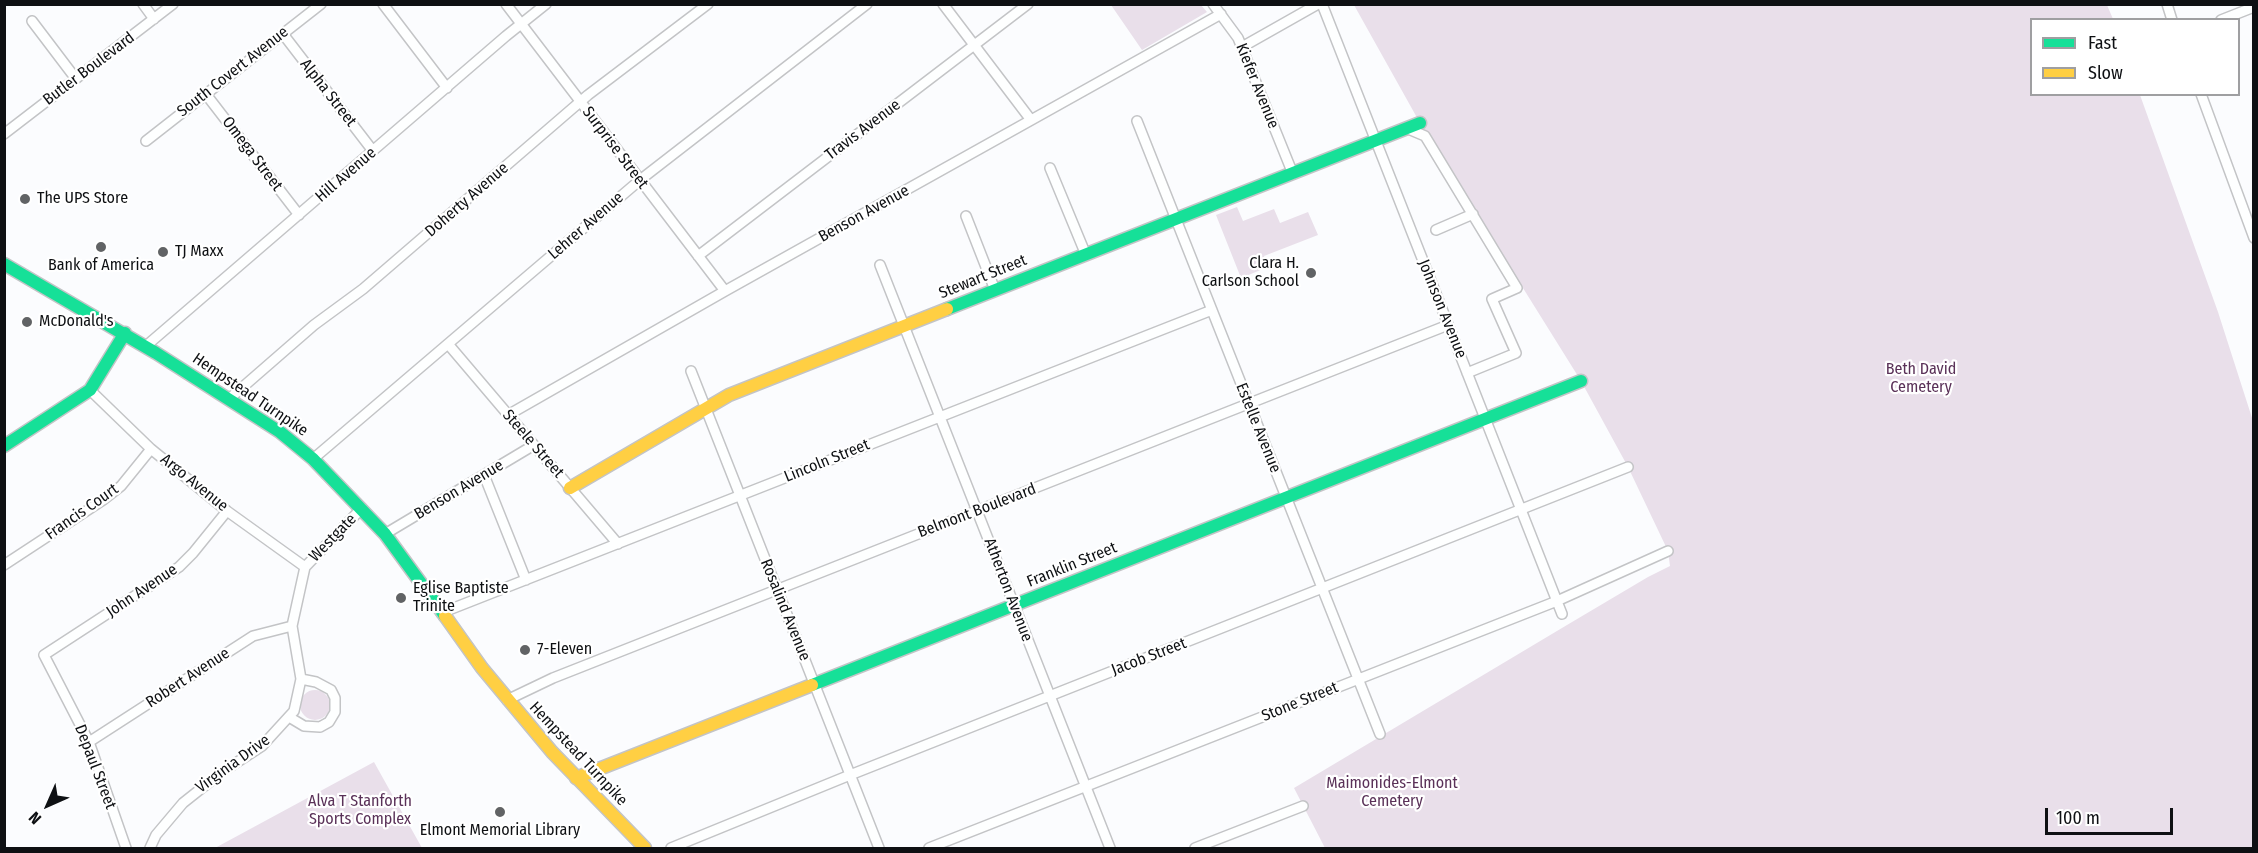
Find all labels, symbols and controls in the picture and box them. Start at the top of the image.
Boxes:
legend [2030,18,2240,96]
street label: South Covert Avenue [174,23,292,121]
street label: Butler Boulevard [39,28,139,110]
text: Fast [2088,32,2117,54]
street label: Kiefer Avenue [1231,40,1283,132]
street label: Alpha Street [296,55,360,131]
text: Slow [2088,62,2123,84]
street label: Travis Avenue [822,95,904,165]
street label: Surprise Street [578,103,652,193]
street label: Omega Street [218,113,286,195]
street label: Hill Avenue [312,143,380,207]
street label: Doherty Avenue [422,159,512,241]
street label: Benson Avenue [815,181,913,247]
street label: Lehrer Avenue [544,188,628,264]
place label: The UPS Store [37,189,128,209]
marker: The UPS Store [18,192,32,206]
marker: Bank of America [94,240,108,254]
place label: TJ Maxx [175,242,224,262]
marker: TJ Maxx [156,245,170,259]
street label: Stewart Street [936,251,1030,303]
place label: Clara H. Carlson School [1202,254,1299,292]
place label: Bank of America [48,256,154,276]
street label: Johnson Avenue [1413,257,1471,361]
marker: Clara H. Carlson School [1304,266,1318,280]
place label: McDonald's [39,312,114,332]
marker: McDonald's [20,315,34,329]
street label: Hempstead Turnpike [189,349,311,441]
park label: Beth David Cemetery [1886,360,1956,398]
street label: Estelle Avenue [1231,380,1285,476]
street label: Steele Street [498,406,568,482]
street label: Lincoln Street [782,435,872,487]
street label: Argo Avenue [156,450,232,516]
street label: Benson Avenue [411,456,507,524]
street label: Francis Court [42,480,122,544]
street label: Belmont Boulevard [915,480,1039,542]
street label: Westgate [305,510,361,566]
street label: Atherton Avenue [979,536,1037,644]
street label: Franklin Street [1024,538,1120,592]
street label: Rosalind Avenue [756,556,814,664]
street label: John Avenue [103,560,181,622]
place label: Eglise Baptiste Trinite [413,579,509,617]
marker: Eglise Baptiste Trinite [394,591,408,605]
street label: Jacob Street [1109,634,1189,680]
place label: 7-Eleven [537,640,592,660]
marker: 7-Eleven [518,643,532,657]
street label: Robert Avenue [143,644,233,712]
street label: Stone Street [1259,678,1341,726]
street label: Hempstead Turnpike [525,698,631,810]
street label: Depaul Street [70,722,120,812]
street label: Virginia Drive [192,731,274,797]
park label: Maimonides-Elmont Cemetery [1326,774,1458,812]
north arrow [18,775,78,835]
park label: Alva T Stanforth Sports Complex [308,792,412,830]
scale bar [2048,796,2176,834]
marker: Elmont Memorial Library [493,805,507,819]
text: 100 m [2056,807,2100,829]
text: N [25,808,45,828]
place label: Elmont Memorial Library [420,821,580,841]

